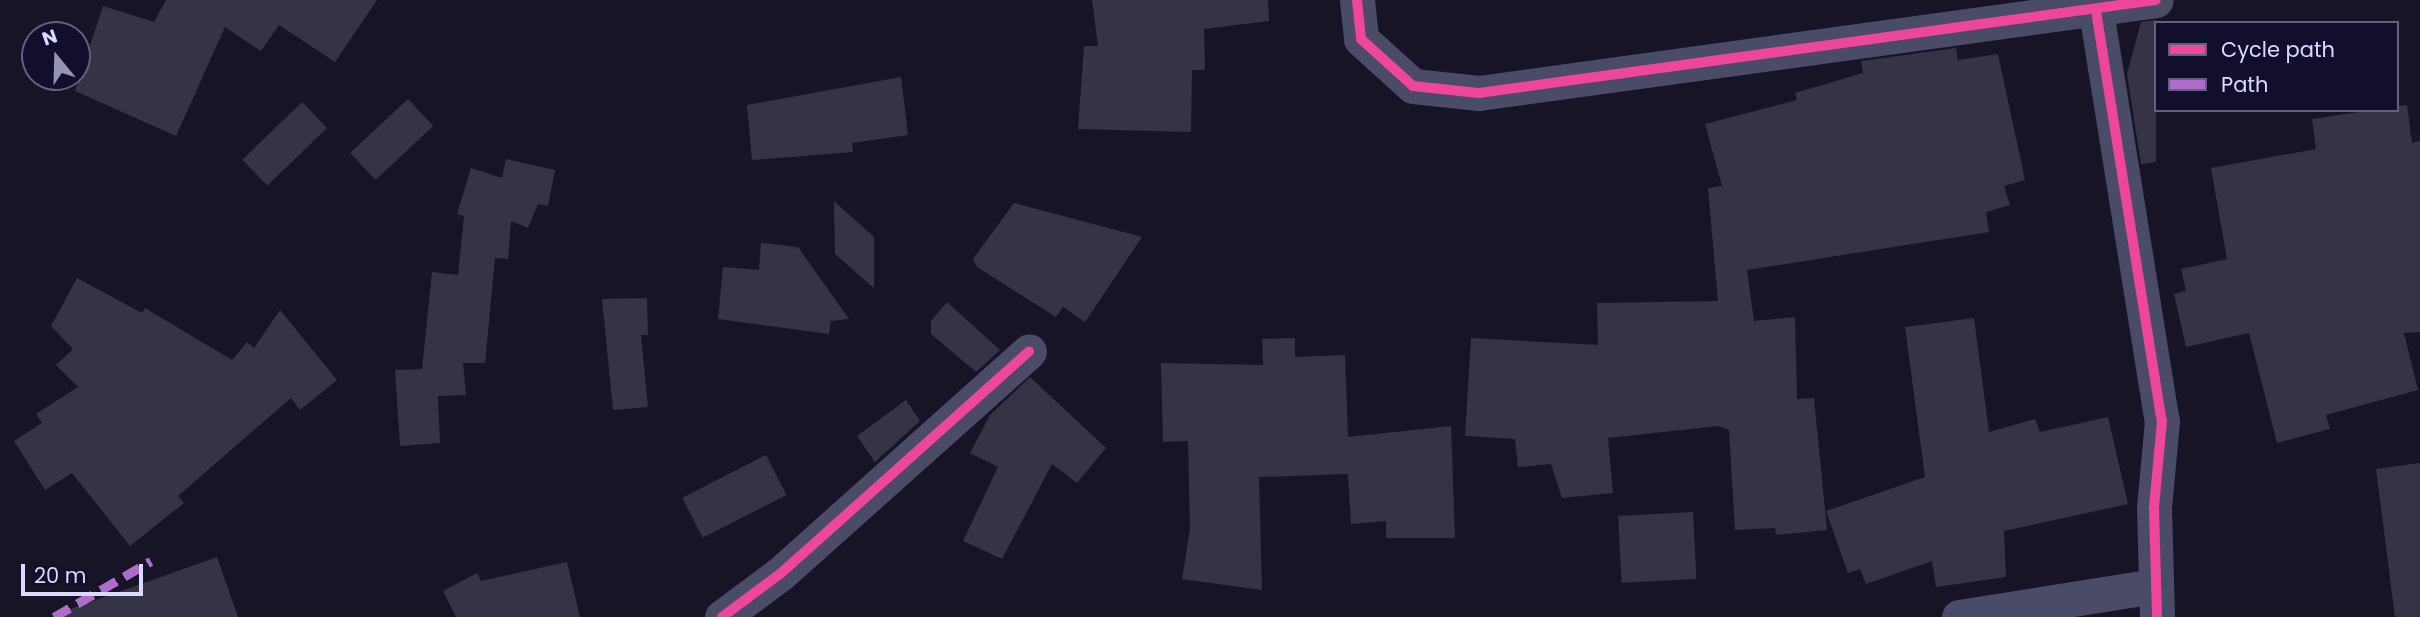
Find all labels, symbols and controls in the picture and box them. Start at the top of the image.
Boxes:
north arrow [21,21,91,91]
legend [2154,21,2399,112]
text: N [38,22,61,53]
text: Cycle path [2221,35,2335,64]
text: Path [2221,70,2268,99]
scale bar [24,550,147,594]
text: 20 m [34,561,87,590]

